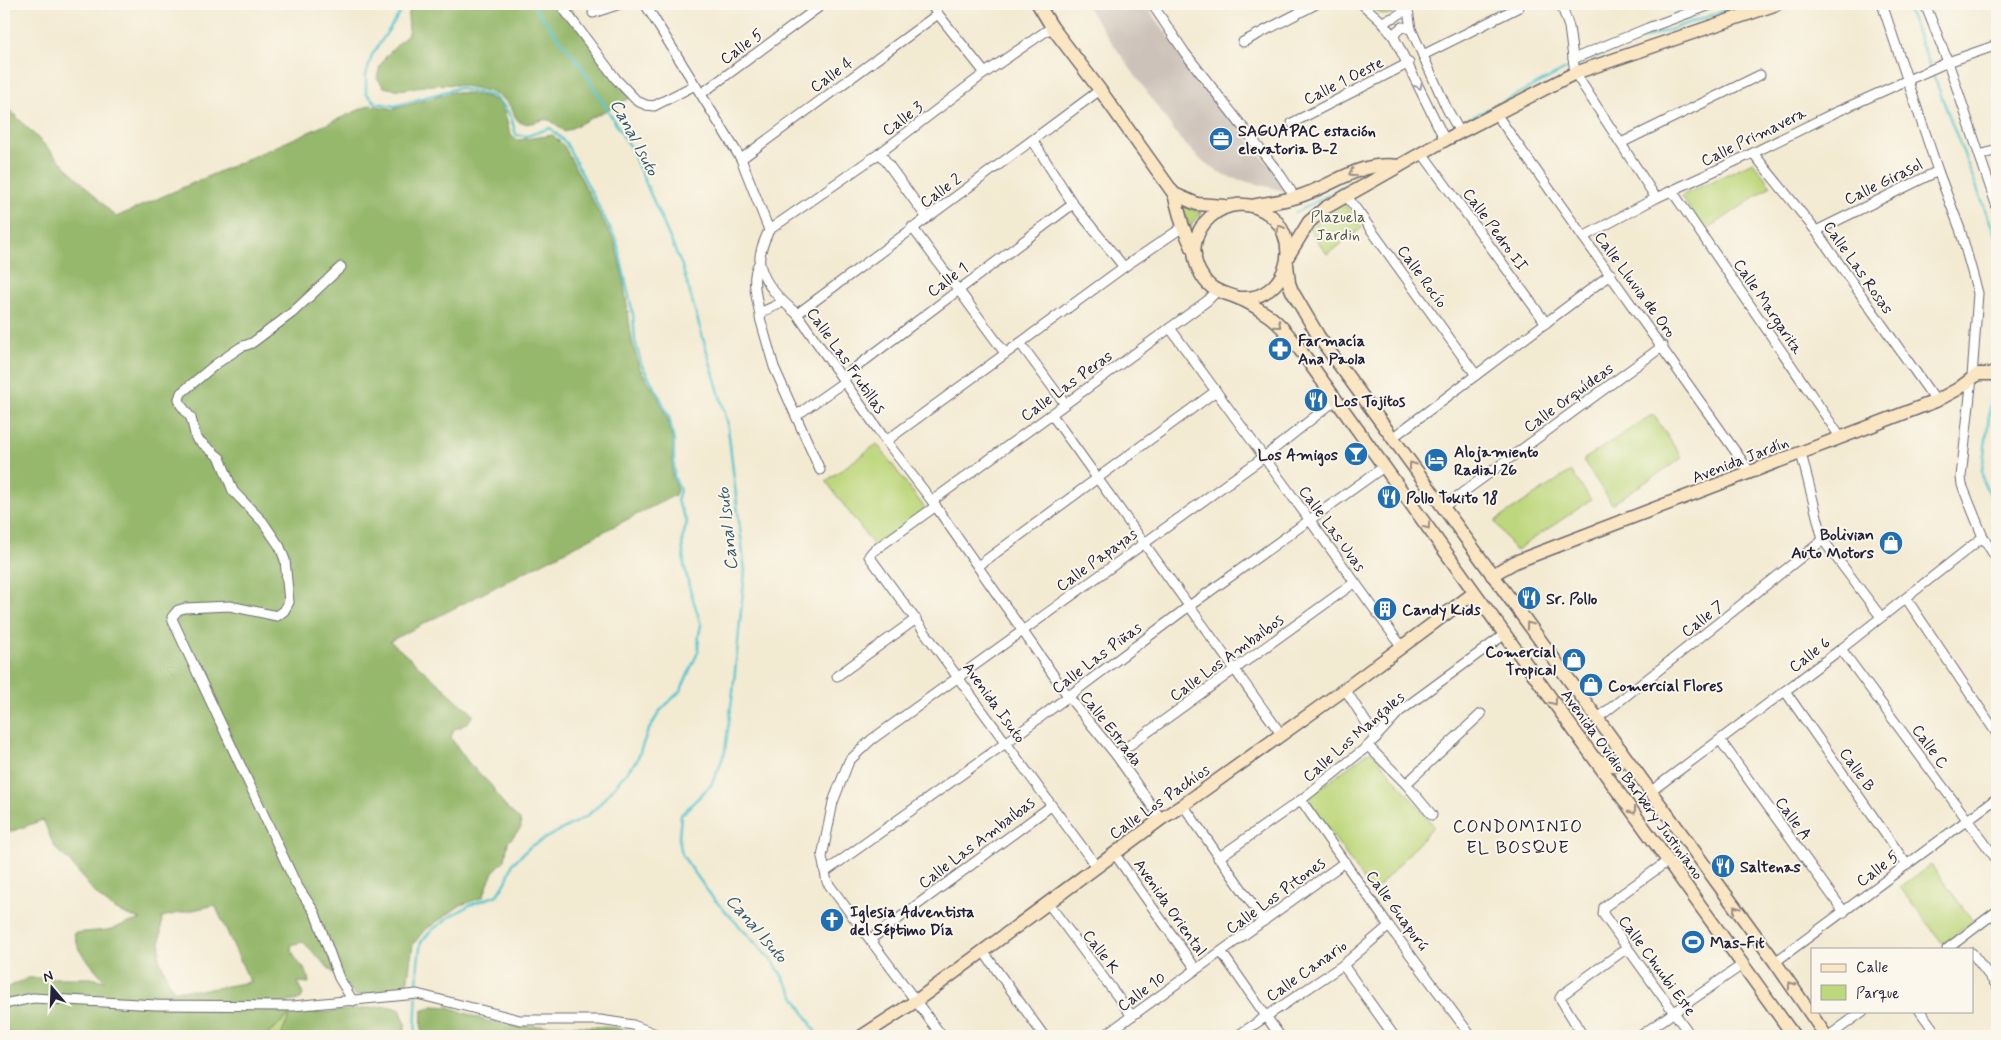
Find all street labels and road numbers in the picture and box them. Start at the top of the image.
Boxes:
street label: Calle 5 [716,25,768,70]
street label: Calle 1 Oeste [1300,52,1387,110]
street label: Calle 4 [806,53,857,98]
street label: Calle 3 [878,97,928,141]
street label: Calle Primavera [1698,103,1810,172]
street label: Calle Girasol [1841,154,1926,210]
street label: Calle 2 [916,169,966,213]
street label: Calle Pedro II [1457,184,1532,276]
street label: Calle Las Rosas [1818,217,1898,318]
street label: Calle Lluvia de Oro [1589,228,1681,342]
street label: Calle Rocío [1392,241,1452,313]
street label: Calle Margarita [1727,255,1808,359]
street label: Calle 1 [923,258,973,302]
street label: Calle Las Frutillas [801,304,890,418]
street label: Calle Las Peras [1017,346,1117,427]
street label: Calle Orquídeas [1520,358,1618,438]
street label: Avenida Jardín [1689,432,1792,489]
street label: Calle Las Uvas [1293,482,1370,576]
street label: Calle Papayas [1052,524,1142,597]
street label: Calle 7 [1677,596,1729,642]
street label: Calle Los Ambaibos [1166,610,1288,707]
street label: Calle Las Piñas [1048,617,1146,699]
street label: Calle 6 [1785,633,1835,678]
street label: Avenida Isuto [957,658,1030,748]
street label: Avenida Ovidio Barbery Justiniano [1556,686,1708,884]
street label: Calle Estrada [1075,687,1147,771]
street label: Calle Los Mangales [1299,687,1410,788]
street label: Calle C [1907,720,1953,773]
street label: Calle B [1834,744,1879,796]
street label: Calle Los Pachíos [1105,760,1214,845]
street label: Calle Las Ambaibas [914,792,1039,894]
street label: Calle A [1770,793,1816,845]
street label: Calle 5 [1852,846,1904,892]
street label: Calle Los Pitones [1222,853,1330,939]
street label: Avenida Oriental [1128,855,1211,961]
street label: Calle Guapurú [1361,867,1433,955]
street label: Calle Chuubi Este [1613,911,1700,1021]
street label: Calle K [1077,926,1125,979]
street label: Calle Canario [1262,936,1351,1007]
street label: Calle 10 [1113,968,1170,1017]

